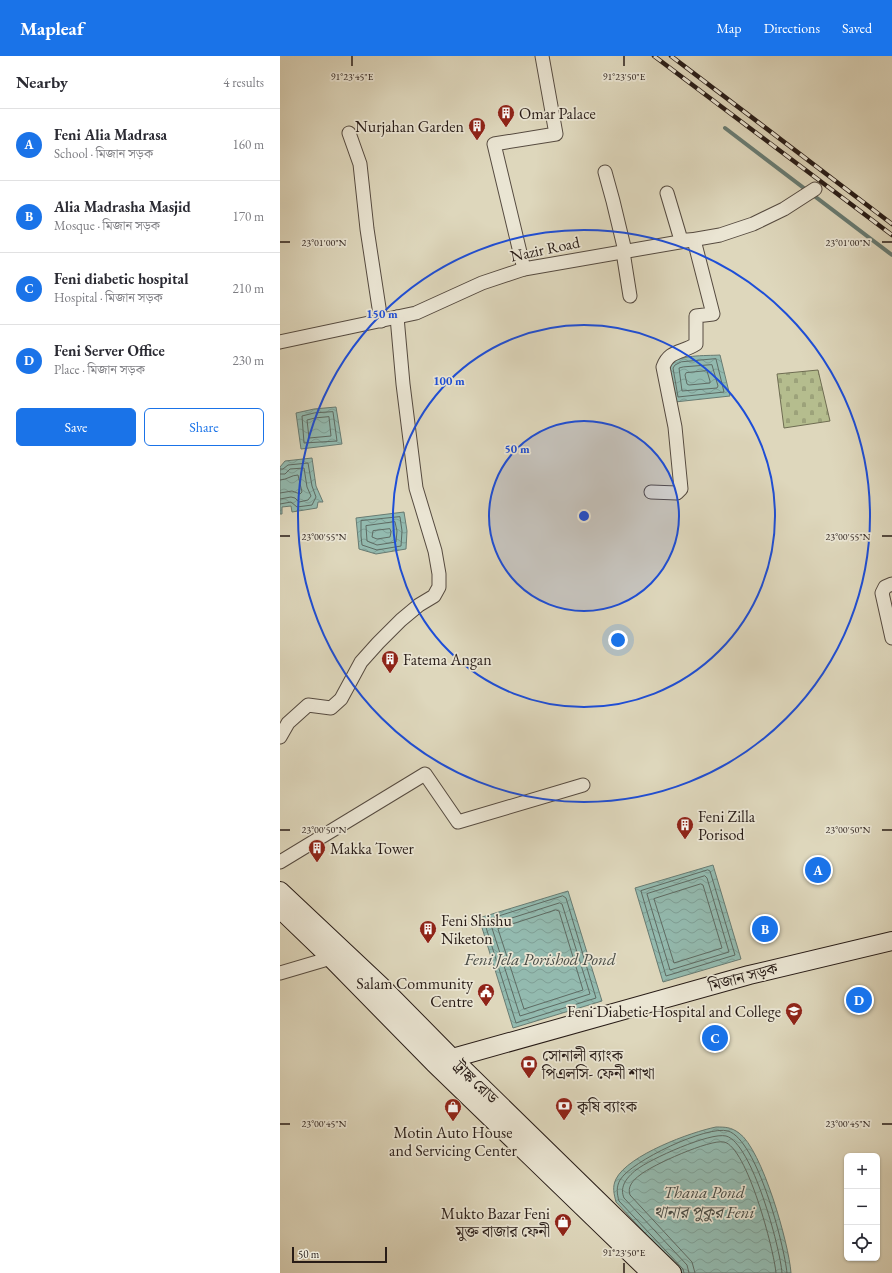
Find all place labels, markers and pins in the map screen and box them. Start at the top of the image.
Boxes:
building icon: Omar Palace [496,103,516,128]
place label: Omar Palace [519,103,596,124]
place label: Nurjahan Garden [355,116,465,137]
building icon: Nurjahan Garden [467,116,487,141]
centre of rings [577,509,591,523]
building icon: Fatema Angan [380,649,400,674]
place label: Fatema Angan [403,649,492,670]
place label: Feni Zilla Porisod [698,806,756,845]
building icon: Feni Zilla Porisod [675,815,695,840]
building icon: Makka Tower [307,838,327,863]
place label: Makka Tower [330,838,415,859]
pin: A [805,855,831,885]
place label: Feni Shishu Niketon [441,910,513,949]
pin: B [752,914,778,944]
building icon: Feni Shishu Niketon [418,919,438,944]
place label: Salam Community Centre [356,973,474,1012]
public building icon: Salam Community Centre [476,982,496,1007]
pin: D [846,985,872,1015]
place label: Feni Diabetic Hospital and College [567,1001,781,1022]
school or university icon: Feni Diabetic Hospital and College [784,1001,804,1026]
pin: C [702,1023,728,1053]
place label: সোনালী ব্যাংক পিএলসি- ফেনী শাখা [541,1045,655,1084]
bank icon: সোনালী ব্যাংক পিএলসি- ফেনী শাখা [519,1054,539,1079]
bank icon: কৃষি ব্যাংক [554,1096,574,1121]
place label: কৃষি ব্যাংক [576,1096,638,1117]
shop icon: Motin Auto House and Servicing Center [443,1097,463,1122]
place label: Motin Auto House and Servicing Center [389,1122,518,1161]
place label: Mukto Bazar Feni মুক্ত বাজার ফেনী [441,1203,550,1242]
shop icon: Mukto Bazar Feni মুক্ত বাজার ফেনী [553,1212,573,1237]

